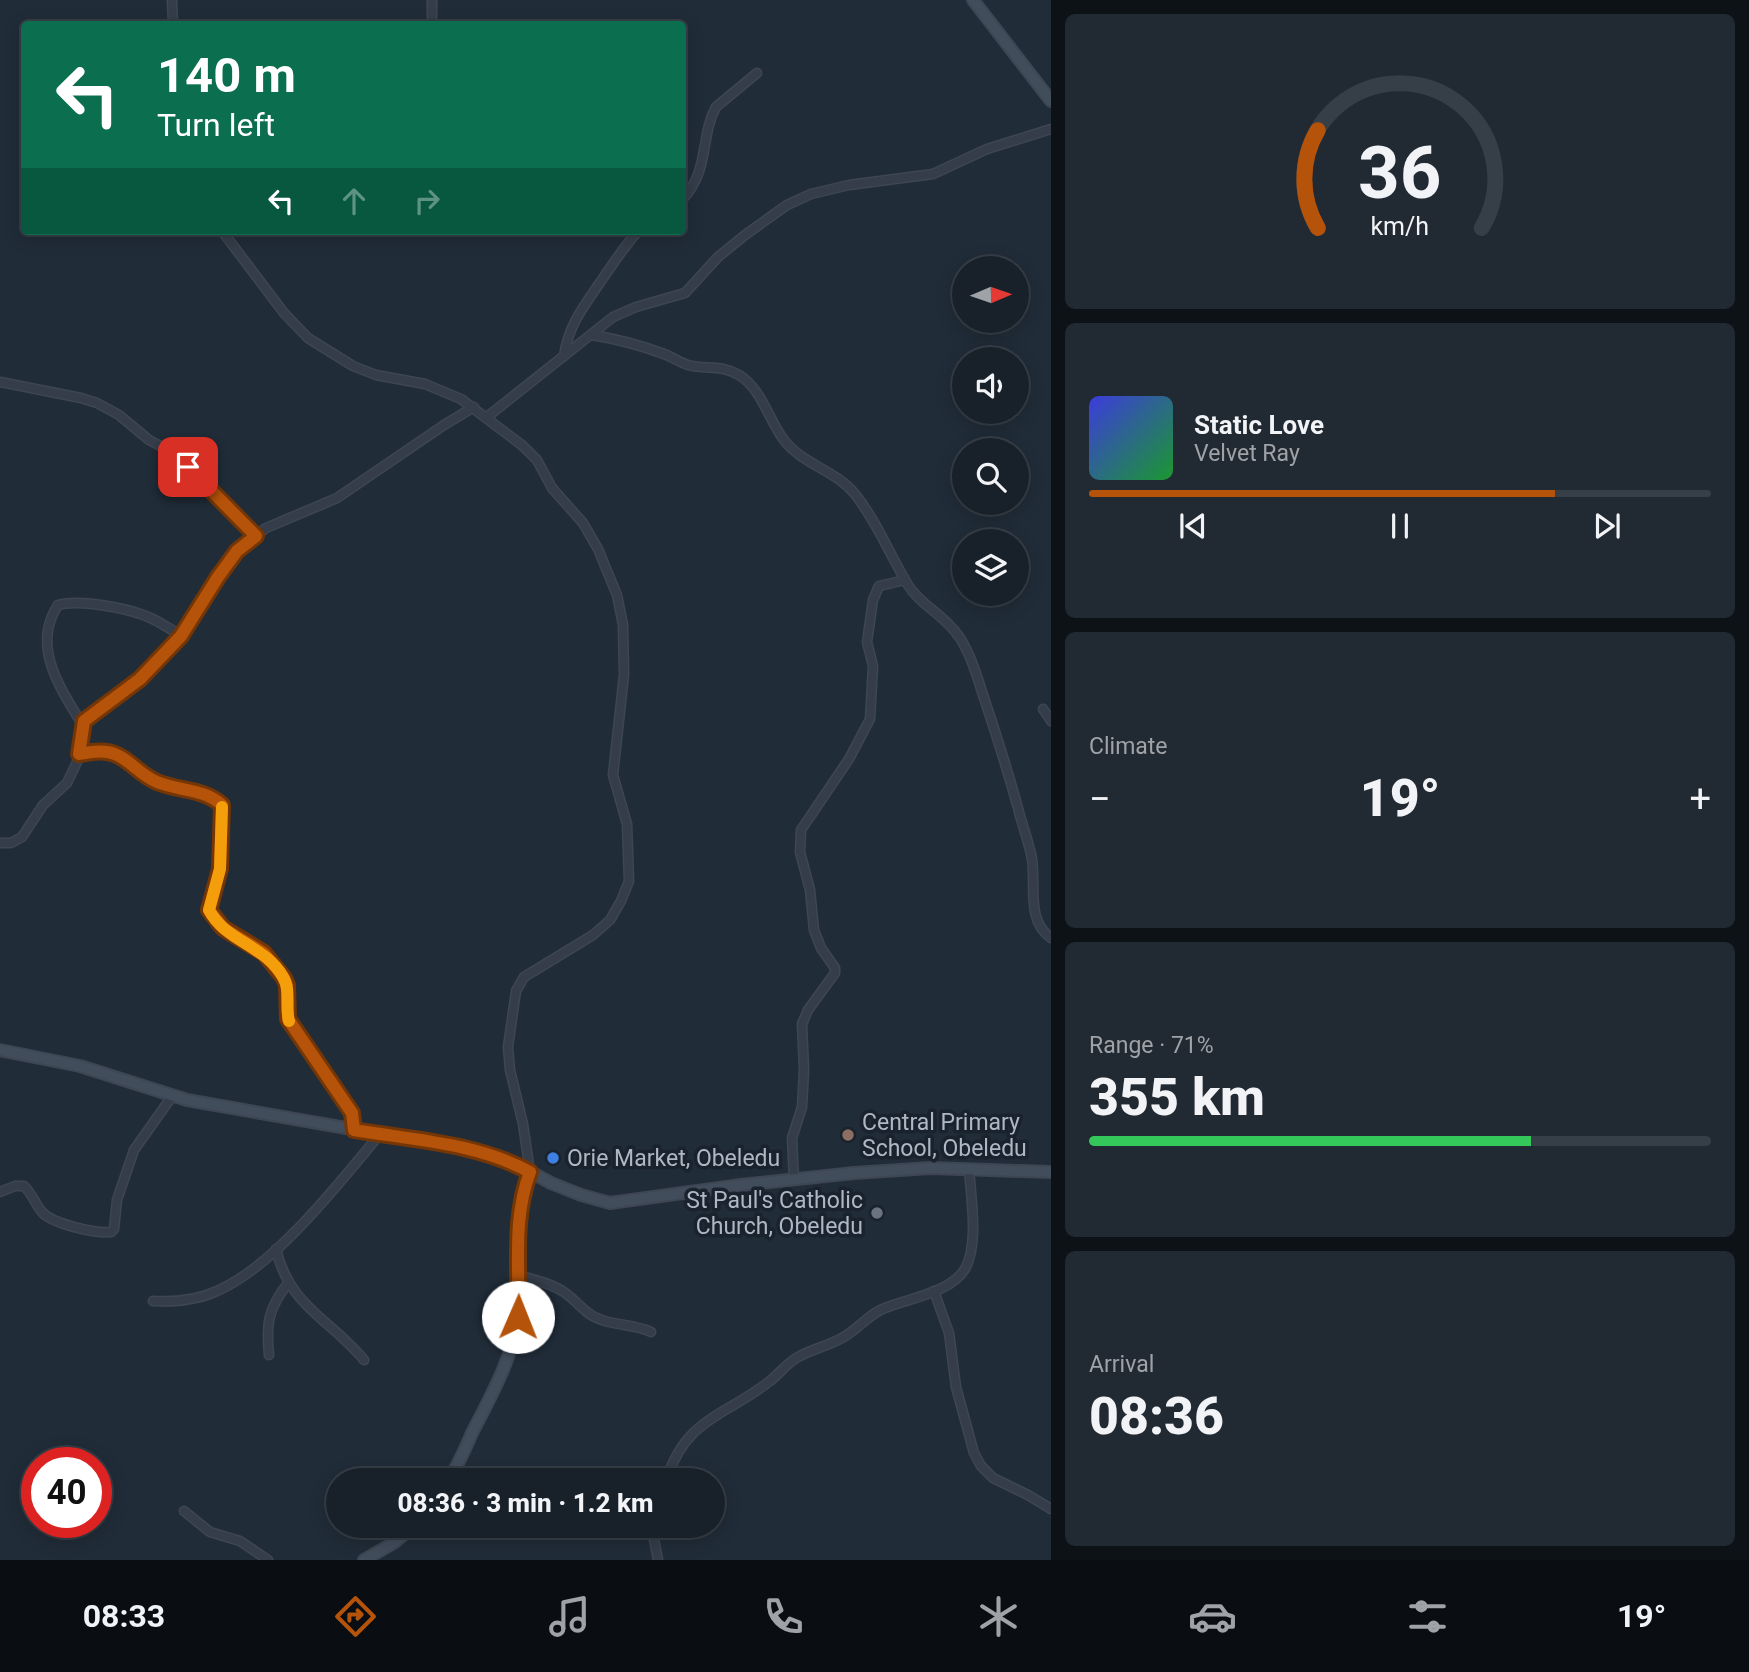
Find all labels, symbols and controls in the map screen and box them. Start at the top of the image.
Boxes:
text: 140 m [157,47,296,104]
icon: left [42,49,133,140]
text: Turn left [157,106,275,144]
text: 36 [1358,130,1442,216]
icon: left [262,182,300,220]
icon: ahead [335,182,373,220]
icon: right [408,182,446,220]
text: km/h [1371,211,1429,240]
north arrow [952,256,1029,332]
map controls [952,256,1029,606]
button: sound [952,347,1029,424]
text: Static Love [1194,410,1324,440]
pin [158,437,218,497]
button: search [952,438,1029,515]
text: Velvet Ray [1194,440,1300,467]
icon: arrive [169,448,207,486]
icon: previous [1174,507,1212,545]
icon: pause [1381,507,1419,545]
icon: next [1588,507,1626,545]
button: layers [952,529,1029,606]
text: Climate [1089,733,1168,760]
text: 19° [1360,768,1440,829]
text: − [1089,777,1111,821]
text: + [1689,777,1711,821]
text: Range · 71% [1089,1032,1214,1059]
text: 355 km [1089,1067,1265,1128]
place label: Central Primary School, Obeledu [862,1109,1027,1162]
marker: Central Primary School, Obeledu [840,1127,856,1143]
place label: Orie Market, Obeledu [567,1145,780,1172]
marker: Orie Market, Obeledu [545,1150,561,1166]
place label: St Paul's Catholic Church, Obeledu [686,1187,863,1240]
marker: St Paul's Catholic Church, Obeledu [869,1205,885,1221]
position arrow [481,1280,555,1354]
text: Arrival [1089,1351,1154,1378]
text: 08:36 [1089,1386,1224,1447]
speed limit sign: 40 [21,1447,112,1538]
text: 08:36 · 3 min · 1.2 km [398,1488,653,1518]
icon: directions [331,1592,380,1641]
icon: music [545,1592,594,1641]
icon: phone [759,1592,808,1641]
icon: climate [974,1592,1023,1641]
icon: car [1188,1592,1237,1641]
icon: filters [1403,1592,1452,1641]
text: 08:33 [83,1597,165,1635]
text: 19° [1617,1597,1666,1635]

